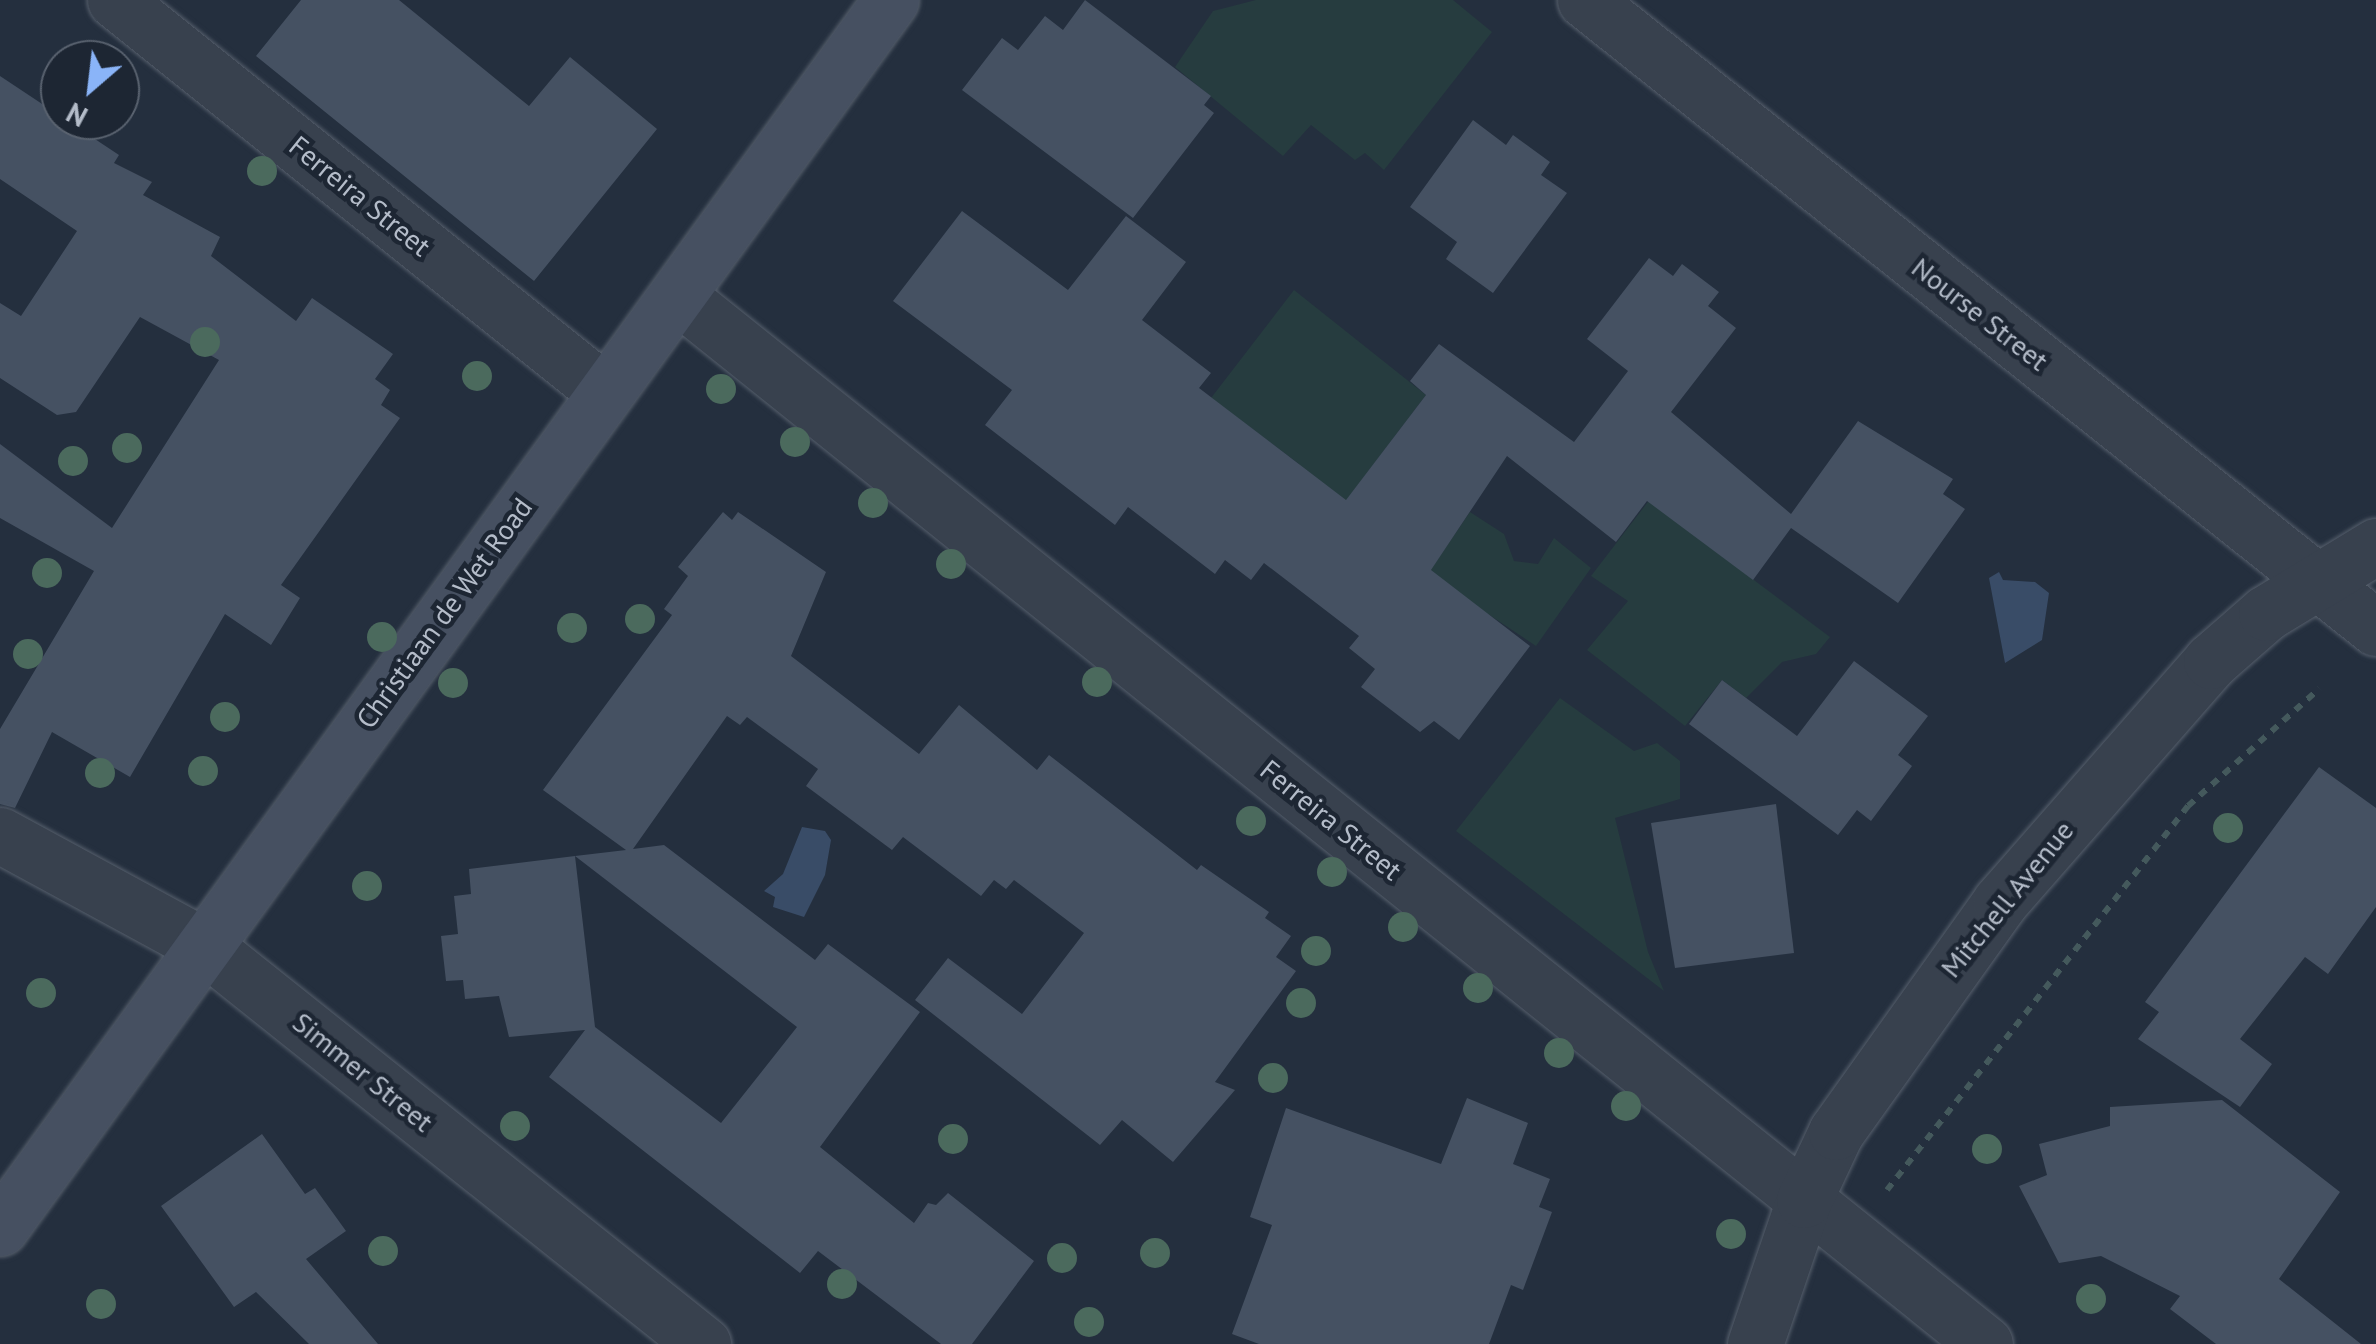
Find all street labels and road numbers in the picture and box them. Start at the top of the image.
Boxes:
street label: Ferreira Street [283,129,437,263]
street label: Nourse Street [1905,250,2055,378]
street label: Christiaan de Wet Road [349,491,539,735]
street label: Ferreira Street [1254,753,1408,887]
street label: Mitchell Avenue [1933,814,2081,984]
street label: Simmer Street [286,1005,440,1139]

